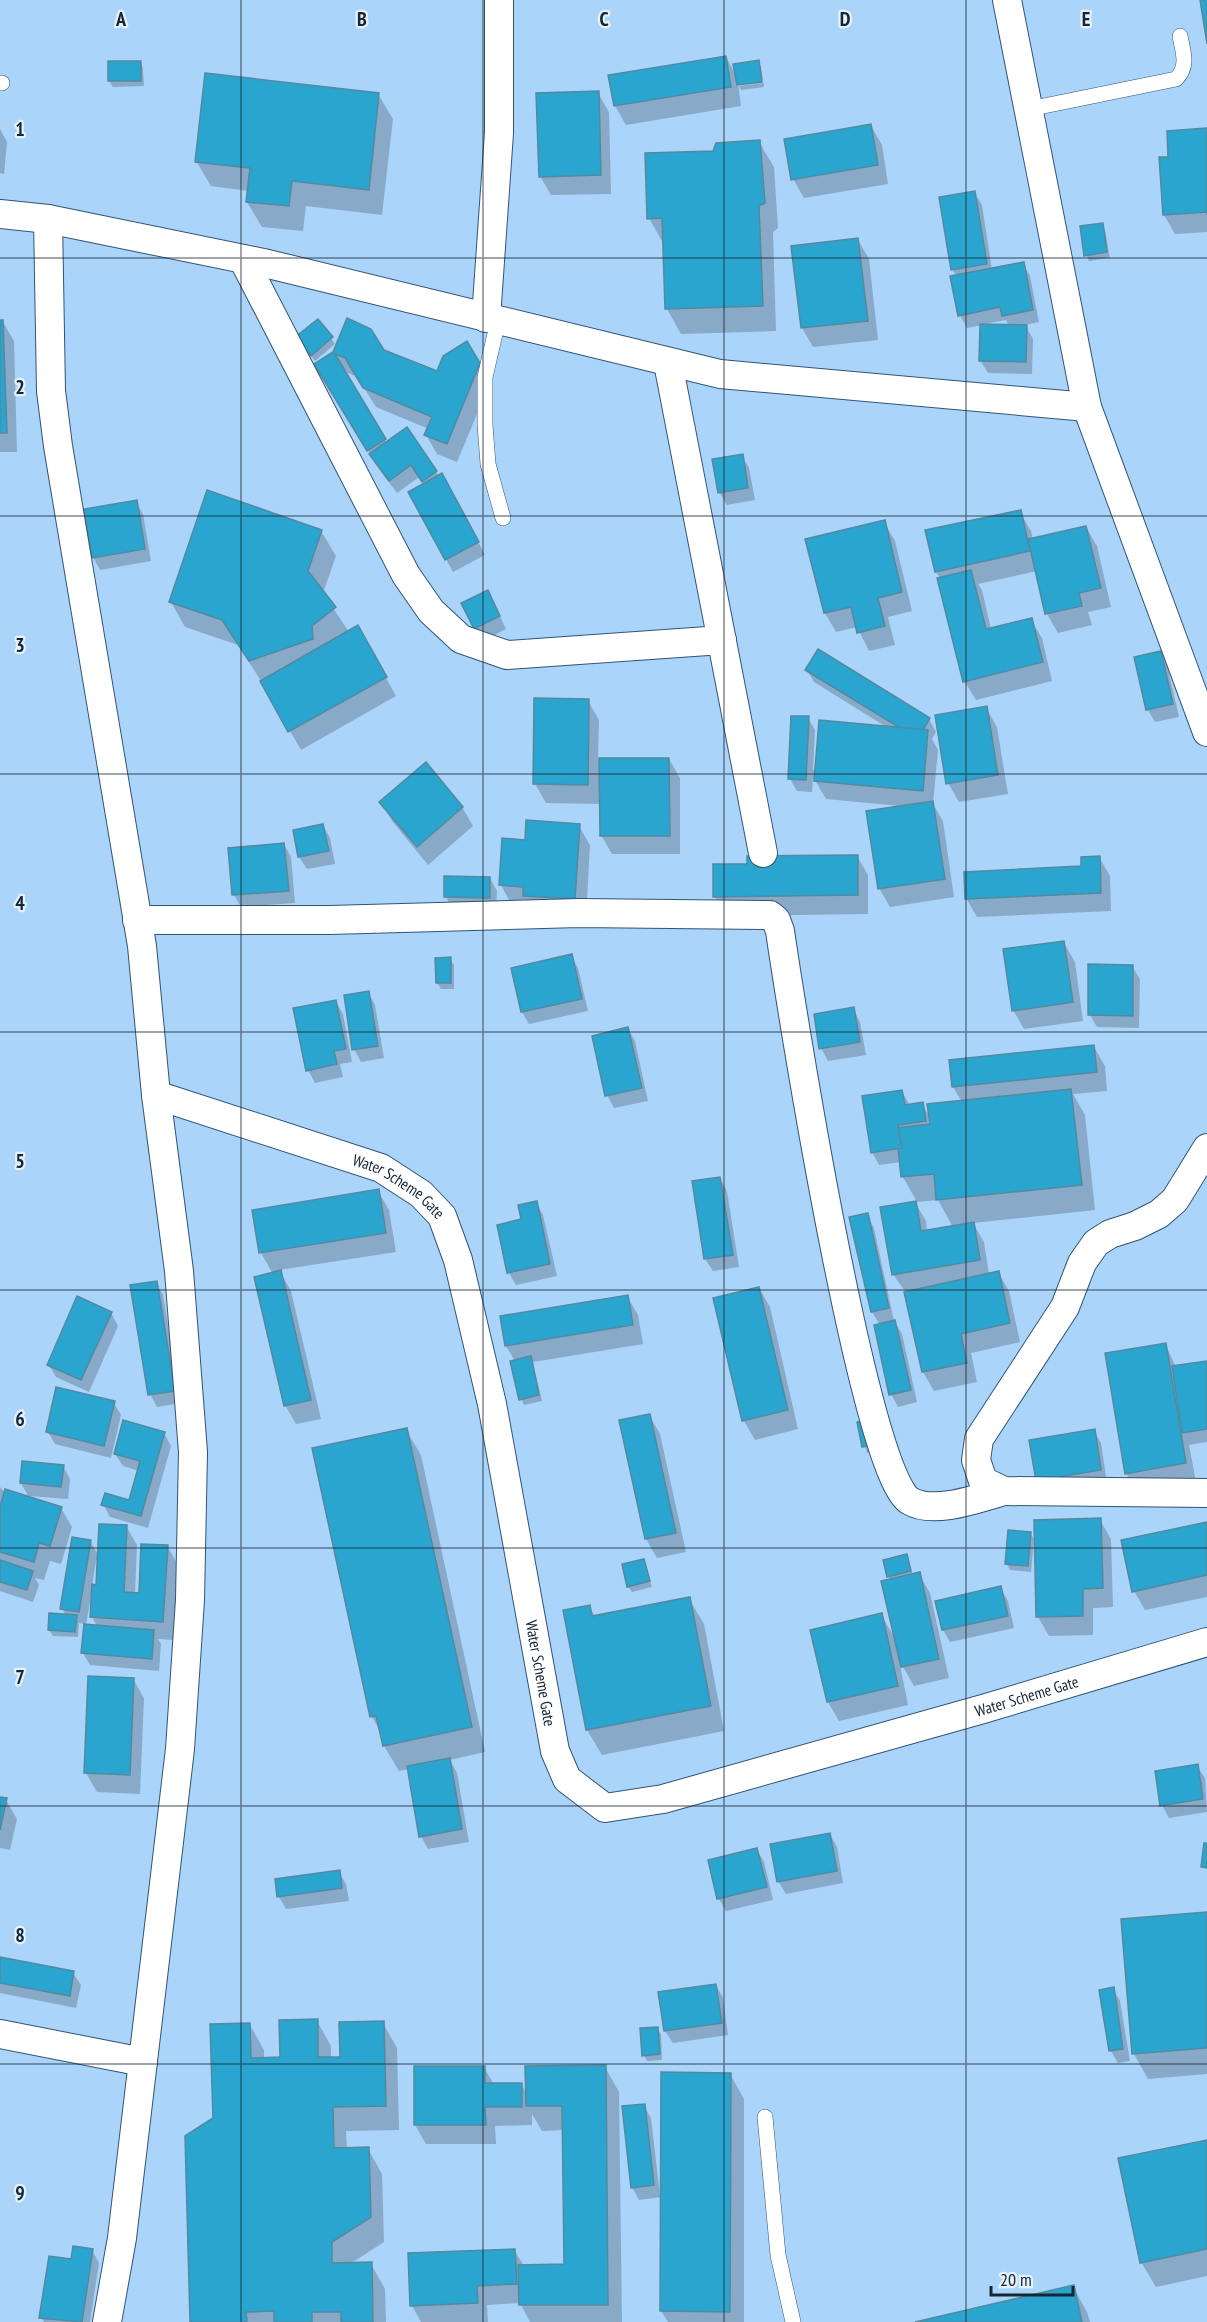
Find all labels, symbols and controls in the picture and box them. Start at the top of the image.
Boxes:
text: A [115,6,127,32]
text: B [357,6,367,32]
text: C [599,6,609,32]
text: D [840,6,851,32]
text: E [1082,6,1090,32]
text: 1 [15,116,25,142]
text: 2 [15,374,25,400]
text: 3 [15,632,25,658]
text: 4 [15,890,25,916]
text: 5 [15,1148,25,1174]
street label: Water Scheme Gate [350,1150,449,1223]
text: 6 [15,1406,25,1432]
street label: Water Scheme Gate [521,1619,560,1728]
text: 7 [15,1664,25,1690]
street label: Water Scheme Gate [973,1671,1081,1721]
text: 8 [15,1922,25,1948]
text: 9 [15,2180,25,2206]
scale bar [991,2259,1074,2297]
text: 20 m [1000,2268,1032,2291]

